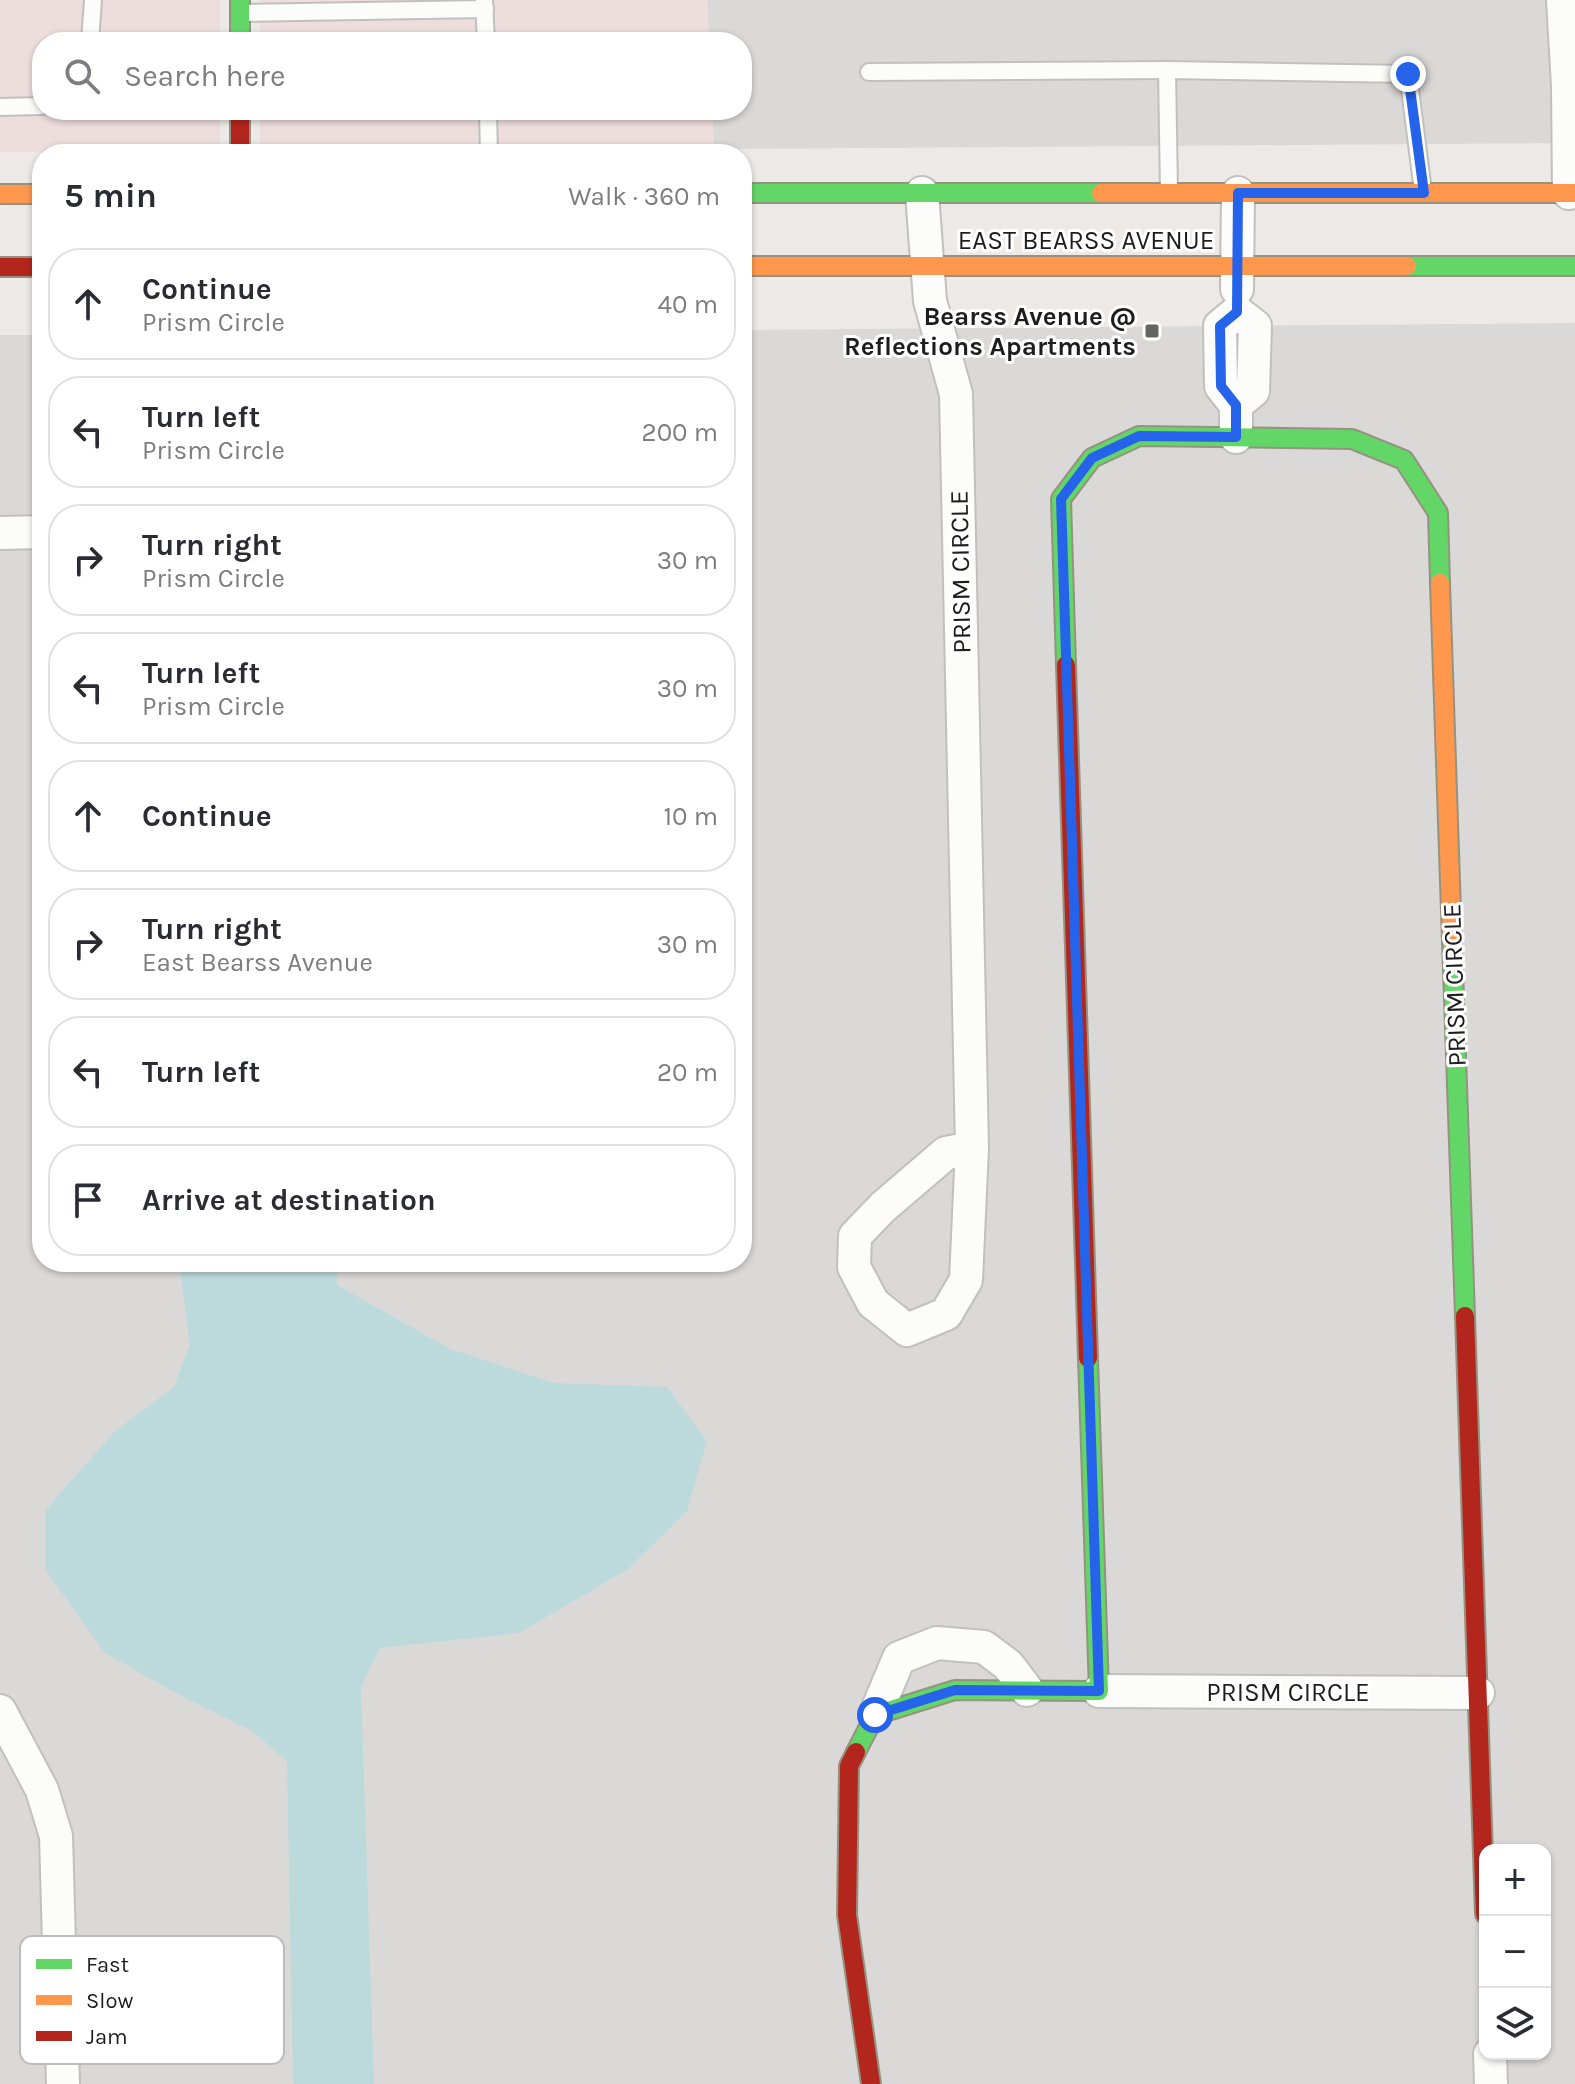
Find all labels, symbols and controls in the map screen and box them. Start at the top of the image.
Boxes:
search box [32,32,752,120]
icon: search [60,54,104,98]
route end [1390,56,1426,92]
text: Search here [124,58,285,94]
text: 5 min [64,176,157,216]
text: Walk · 360 m [568,181,720,212]
street label: EAST BEARSS AVENUE [958,225,1214,256]
text: Continue [142,271,272,307]
icon: ahead [66,282,110,326]
text: 40 m [658,289,718,320]
place label: Bearss Avenue @ Reflections Apartments [844,301,1136,362]
text: Prism Circle [142,307,285,338]
marker: Bearss Avenue @ Reflections Apartments [1143,322,1161,340]
text: Turn left [142,399,260,435]
icon: left [66,410,110,454]
text: 200 m [642,417,718,448]
text: Prism Circle [142,435,285,466]
street label: PRISM CIRCLE [944,490,977,654]
text: Turn right [142,527,282,563]
icon: right [66,538,110,582]
text: 30 m [657,545,718,576]
text: Prism Circle [142,563,285,594]
text: Turn left [142,655,260,691]
icon: left [66,666,110,710]
text: 30 m [657,673,718,704]
text: Prism Circle [142,691,285,722]
icon: ahead [66,794,110,838]
text: Continue [142,798,272,834]
text: 10 m [663,801,718,832]
street label: PRISM CIRCLE [1436,903,1473,1067]
text: Turn right [142,911,282,947]
icon: right [66,922,110,966]
text: 30 m [657,929,718,960]
text: East Bearss Avenue [142,947,373,978]
icon: left [66,1050,110,1094]
text: Turn left [142,1054,260,1090]
text: 20 m [657,1057,718,1088]
icon: arrive [66,1178,110,1222]
text: Arrive at destination [142,1182,436,1218]
street label: PRISM CIRCLE [1206,1677,1370,1708]
route start [857,1697,893,1733]
map controls [1479,1844,1551,2060]
button: + [1479,1844,1551,1916]
button: − [1479,1916,1551,1988]
legend [20,1936,284,2064]
text: Fast [86,1952,129,1978]
text: Slow [86,1988,133,2014]
button: layers [1479,1988,1551,2060]
text: Jam [86,2024,128,2050]

